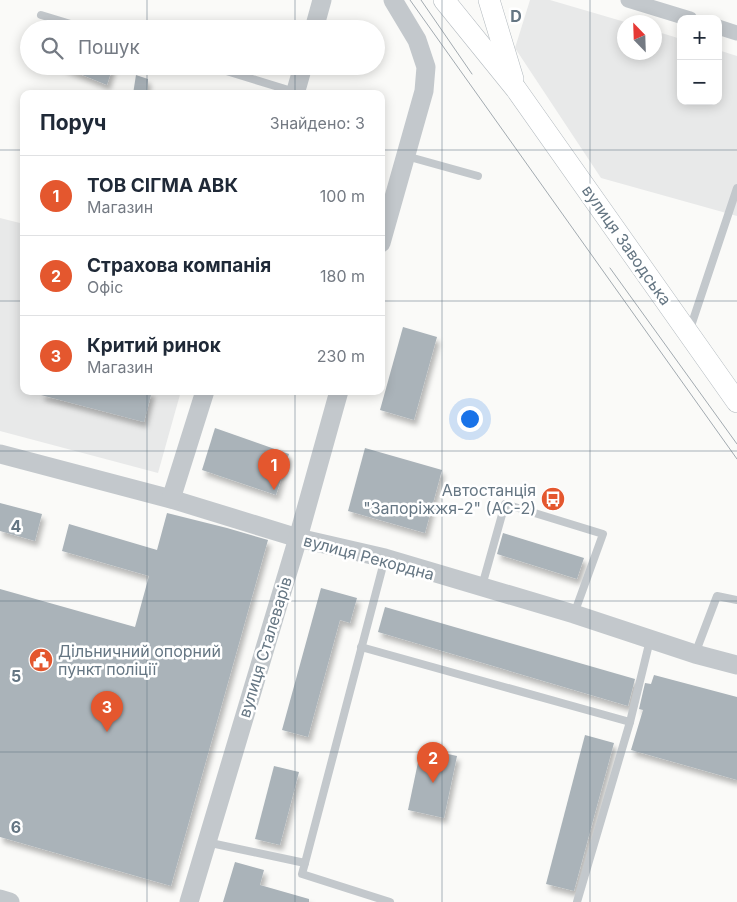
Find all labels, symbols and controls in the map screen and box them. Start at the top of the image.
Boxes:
text: D [510,6,522,26]
north arrow [617,15,662,60]
map controls [677,15,722,105]
button: + [677,15,722,60]
search box [20,20,385,75]
icon: search [38,34,66,62]
text: Пошук [78,36,140,59]
button: − [677,60,722,105]
text: Поруч [40,110,107,135]
text: Знайдено: 3 [270,113,365,133]
text: ТОВ СІГМА АВК [87,174,238,197]
street label: вулиця Заводська [578,181,676,309]
text: 1 [53,186,59,206]
text: 100 m [320,186,365,206]
text: Магазин [87,197,153,217]
text: Страхова компанія [87,254,271,277]
text: 2 [51,266,61,286]
text: 180 m [320,266,365,286]
text: Офіс [87,277,123,297]
text: Критий ринок [87,334,221,357]
text: 3 [51,346,61,366]
text: 230 m [317,346,365,366]
text: Магазин [87,357,153,377]
your location [457,406,483,432]
pin: 1 [258,449,290,490]
place label: Автостанція "Запоріжжя-2" (АС-2) [363,480,536,518]
bus stop icon: Автостанція "Запоріжжя-2" (АС-2) [540,486,566,512]
text: 4 [11,516,22,536]
street label: вулиця Рекордна [301,530,437,584]
street label: вулиця Сталеварів [234,574,296,720]
place label: Дільничний опорний пункт поліції [58,641,221,679]
public building icon: Дільничний опорний пункт поліції [28,647,54,673]
text: 5 [11,666,21,686]
pin: 3 [91,691,123,732]
pin: 2 [417,742,449,783]
text: 6 [11,817,21,837]

